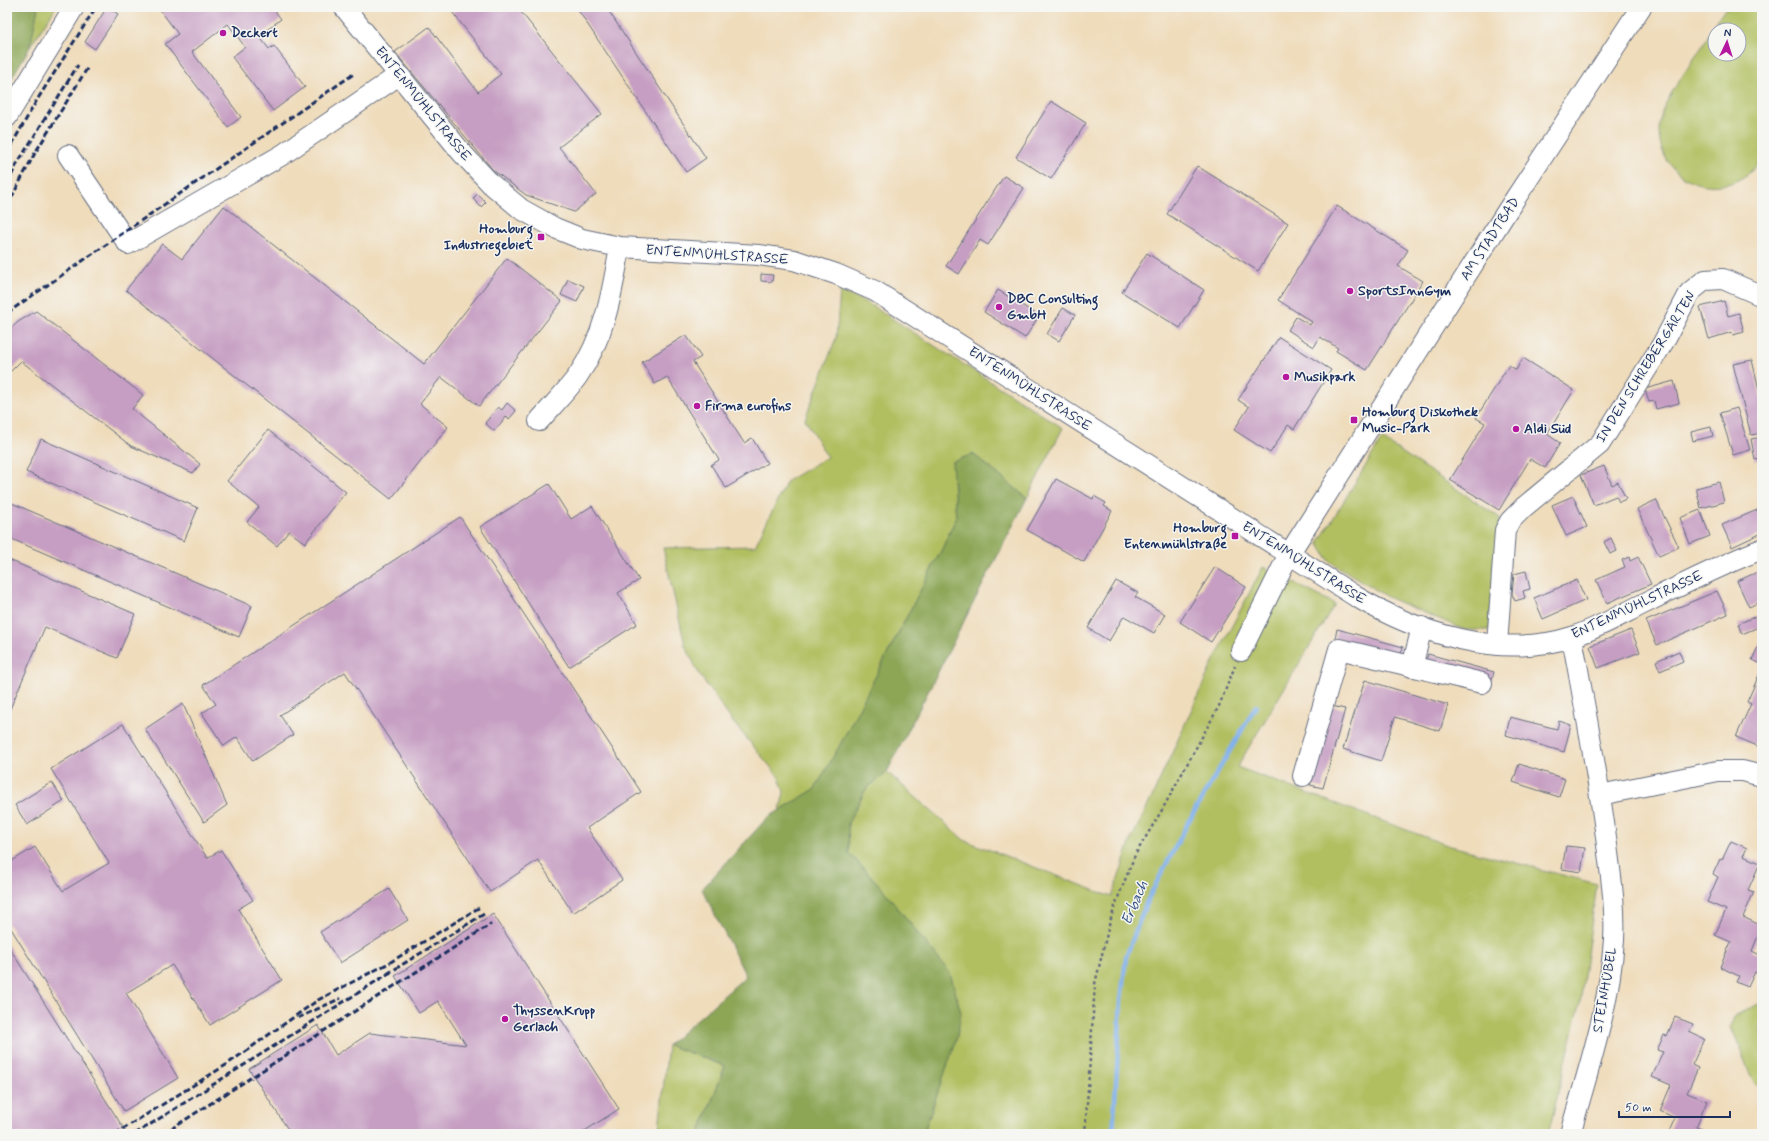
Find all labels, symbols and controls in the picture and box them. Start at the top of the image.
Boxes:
north arrow [1707,22,1747,62]
place label: Deckert [231,24,278,42]
text: N [1723,26,1732,40]
marker: Deckert [218,28,228,38]
street label: ENTENMÜHLSTRASSE [371,43,475,165]
street label: AM STADTBAD [1456,194,1524,284]
place label: Homburg Industriegebiet [444,220,534,257]
marker: Homburg Industriegebiet [536,232,546,242]
street label: ENTENMÜHLSTRASSE [645,241,789,269]
place label: SportsInnGym [1358,282,1451,300]
marker: SportsInnGym [1345,286,1355,296]
street label: IN DEN SCHREBERGÄRTEN [1592,288,1700,446]
place label: DBC Consulting GmbH [1007,290,1099,324]
marker: DBC Consulting GmbH [994,302,1004,312]
street label: ENTENMÜHLSTRASSE [965,343,1095,436]
place label: Musikpark [1294,368,1356,386]
marker: Musikpark [1281,372,1291,382]
place label: Firma eurofins [705,397,792,415]
marker: Firma eurofins [692,401,702,411]
place label: Homburg Diskothek Music-Park [1362,403,1478,437]
marker: Homburg Diskothek Music-Park [1349,415,1359,425]
place label: Aldi Süd [1524,420,1571,438]
marker: Aldi Süd [1511,424,1521,434]
street label: ENTENMÜHLSTRASSE [1239,517,1369,609]
place label: Homburg Entenmühlstraße [1124,519,1227,553]
marker: Homburg Entenmühlstraße [1230,531,1240,541]
street label: ENTENMÜHLSTRASSE [1568,567,1706,643]
water label: Erbach [1117,878,1153,928]
street label: STEINHÜBEL [1589,946,1621,1034]
place label: ThyssenKrupp Gerlach [513,1002,596,1036]
marker: ThyssenKrupp Gerlach [500,1014,510,1024]
scale bar [1619,1093,1730,1119]
text: 50 m [1625,1100,1652,1116]

